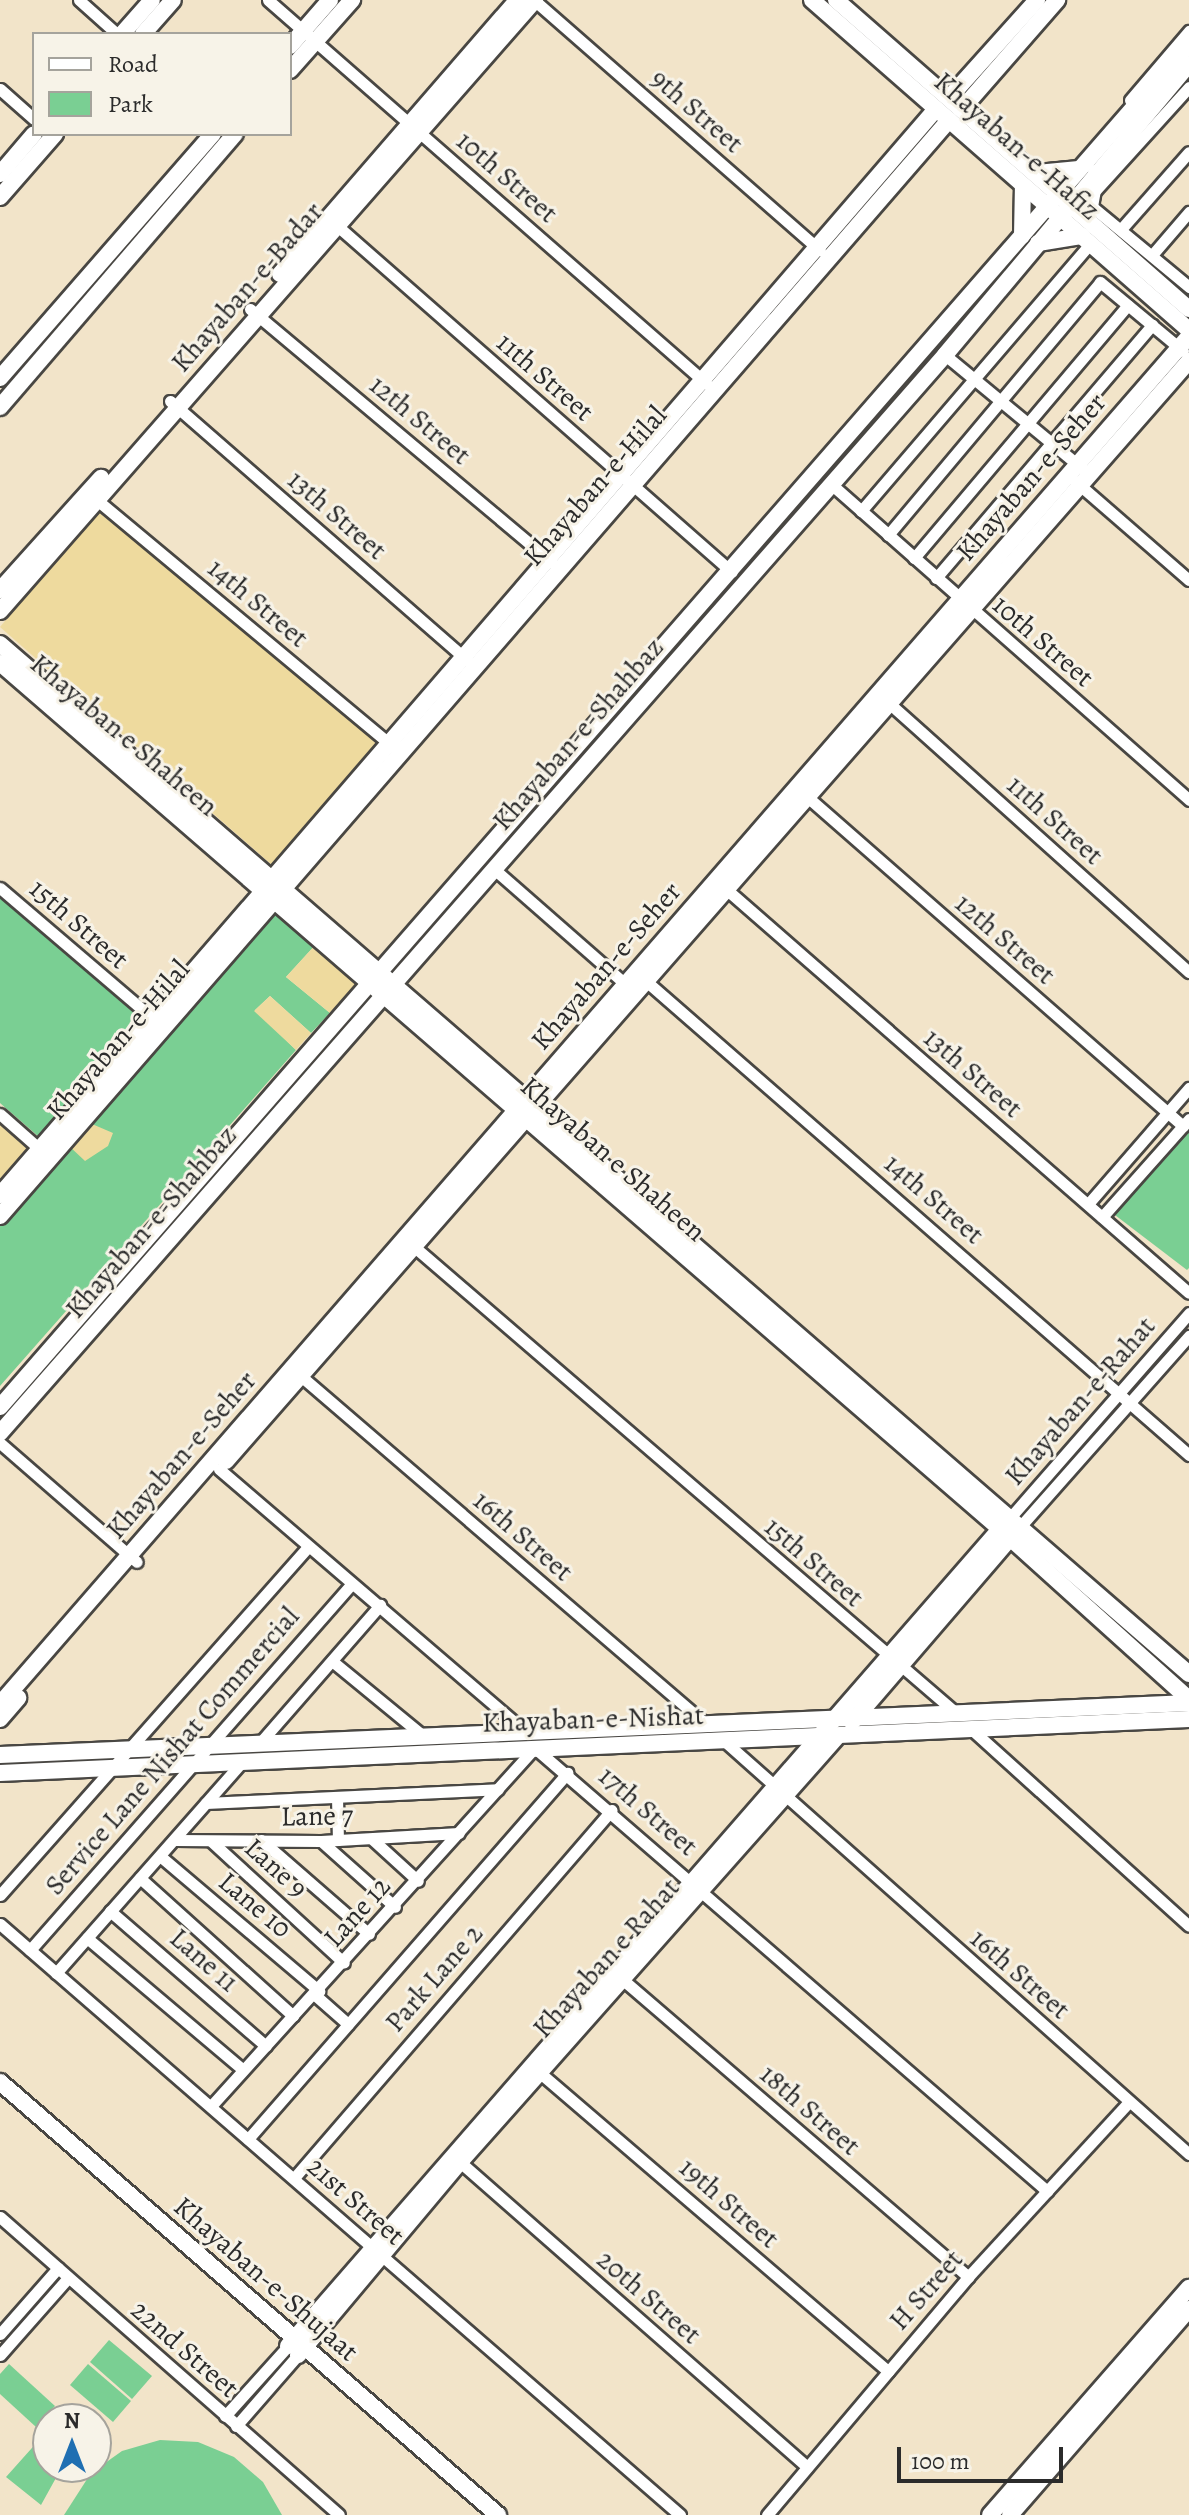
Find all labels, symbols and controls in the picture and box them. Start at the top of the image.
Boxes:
legend [32,32,292,136]
text: Road [108,48,158,80]
street label: 9th Street [644,62,750,160]
street label: Khayaban-e-Hafiz [927,65,1107,227]
text: Park [108,88,153,120]
street label: 10th Street [450,124,564,230]
street label: Khayaban-e-Badar [164,195,330,379]
street label: 11th Street [490,326,600,428]
street label: 12th Street [363,368,477,472]
street label: Khayaban-e-Seher [949,386,1113,568]
street label: Khayaban-e-Hilal [516,399,674,573]
street label: 13th Street [281,463,393,567]
street label: 14th Street [201,551,315,655]
street label: 10th Street [986,588,1100,694]
street label: Khayaban-e-Shahbaz [485,631,671,837]
street label: Khayaban e Shaheen [23,647,225,823]
street label: 11th Street [1000,768,1110,872]
street label: 15th Street [23,872,135,976]
street label: Khayaban-e-Seher [524,875,688,1057]
street label: 12th Street [948,886,1062,992]
street label: Khayaban-e-Hilal [39,953,197,1127]
street label: 13th Street [917,1021,1029,1125]
street label: Khayaban e Shaheen [514,1069,712,1249]
street label: Khayaban-e-Shahbaz [58,1119,244,1325]
street label: 14th Street [877,1147,991,1251]
street label: Khayaban-e-Rahat [998,1310,1162,1492]
street label: Khayaban-e-Seher [99,1364,263,1546]
street label: 16th Street [466,1484,580,1588]
street label: 15th Street [758,1510,870,1614]
street label: Service Lane Nishat Commercial [38,1600,306,1902]
street label: Khayaban-e-Nishat [481,1698,705,1740]
street label: 17th Street [592,1759,704,1863]
street label: Lane 7 [280,1799,354,1833]
street label: Lane 9 [237,1831,315,1905]
street label: Lane 10 [212,1865,298,1945]
street label: Lane 12 [317,1870,397,1954]
street label: Khayaban e Rahat [526,1871,686,2045]
street label: Park Lane 2 [378,1917,490,2039]
street label: Lane 11 [163,1921,245,1999]
street label: 16th Street [963,1922,1077,2026]
street label: 18th Street [753,2057,867,2163]
street label: 21st Street [301,2150,411,2252]
street label: 19th Street [672,2151,786,2255]
street label: Khayaban-e-Shujaat [167,2190,365,2368]
street label: 20th Street [590,2243,708,2351]
street label: H Street [882,2243,970,2337]
street label: 22nd Street [124,2293,246,2405]
north arrow [32,2403,112,2483]
text: N [64,2406,80,2436]
scale bar [901,2431,1067,2481]
text: 100 m [911,2445,970,2477]

